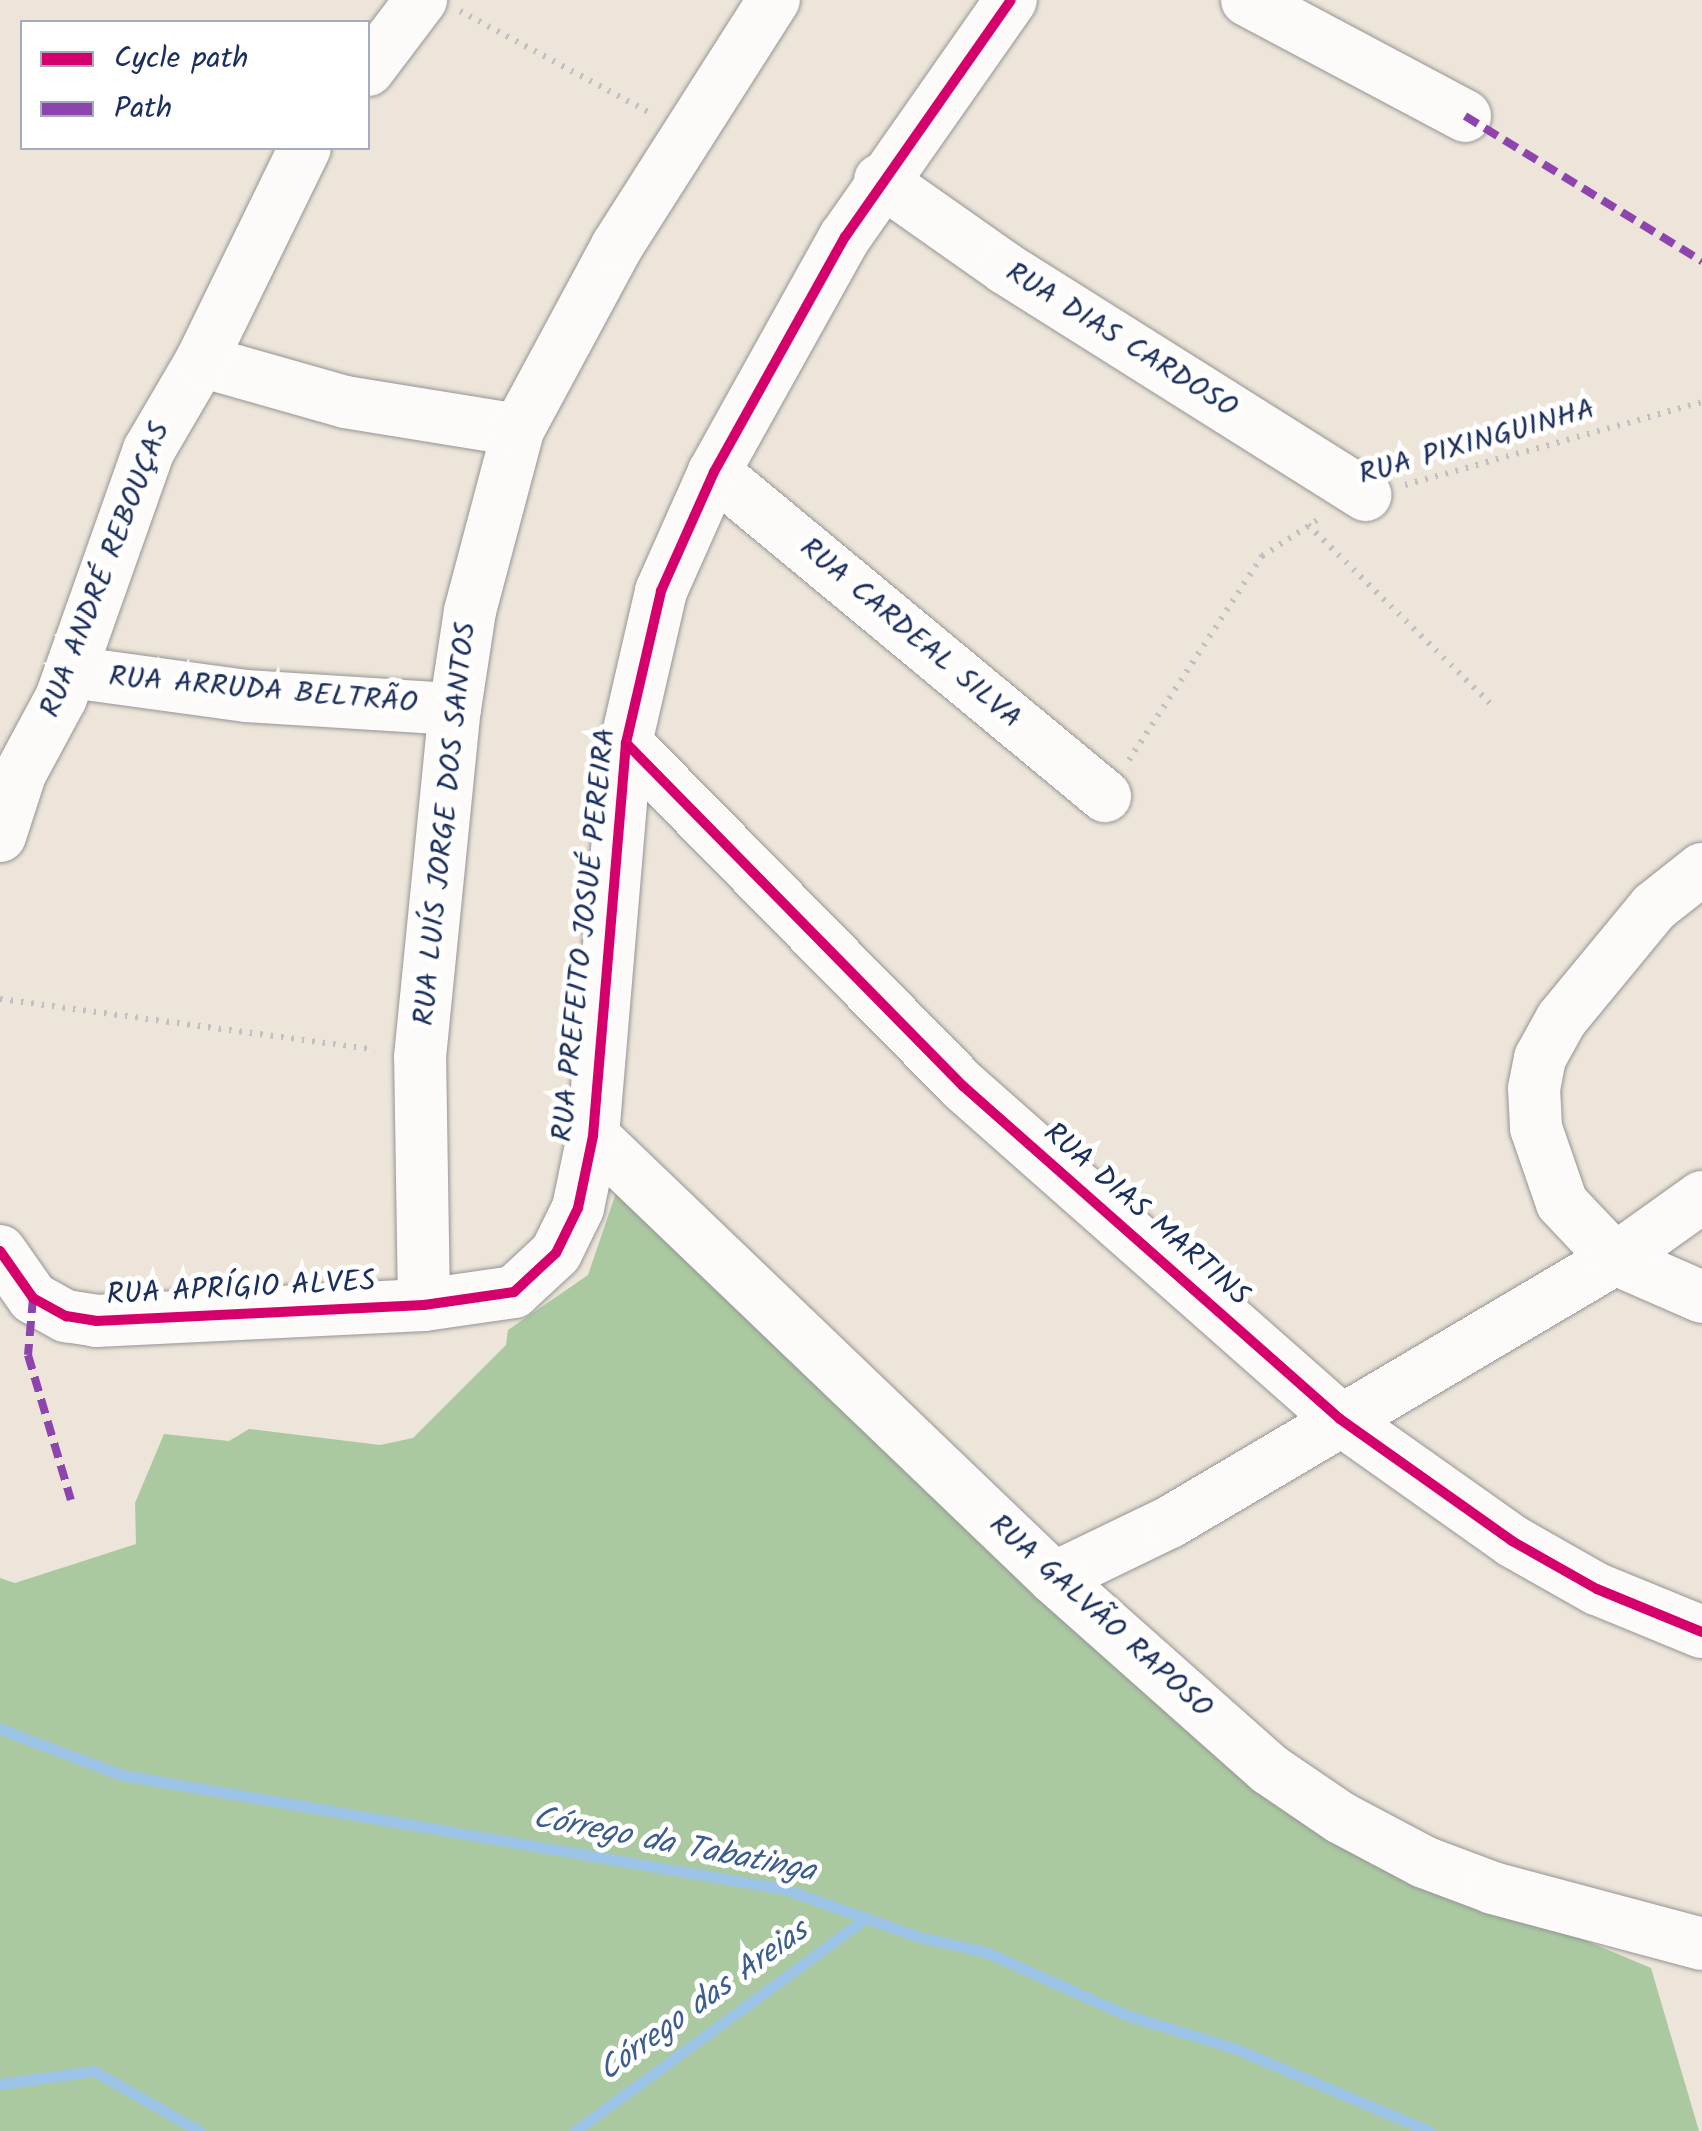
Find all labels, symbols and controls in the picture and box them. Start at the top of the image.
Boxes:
legend [20,20,370,150]
text: Cycle path [114,35,248,83]
text: Path [114,85,172,133]
street label: RUA DIAS CARDOSO [999,255,1243,427]
street label: RUA PIXINGUINHA [1355,392,1599,494]
street label: RUA ANDRÉ REBOUÇAS [33,417,179,723]
street label: RUA CARDEAL SILVA [792,531,1028,737]
street label: RUA LUÍS JORGE DOS SANTOS [407,620,485,1028]
street label: RUA ARRUDA BELTRÃO [107,660,419,722]
street label: RUA PREFEITO JOSUÉ PEREIRA [545,726,625,1144]
street label: RUA DIAS MARTINS [1035,1116,1257,1314]
street label: RUA APRÍGIO ALVES [106,1264,376,1314]
street label: RUA GALVÃO RAPOSO [981,1507,1219,1727]
water label: Córrego da Tabatinga [530,1800,818,1892]
water label: Córrego das Areias [592,1913,816,2091]

